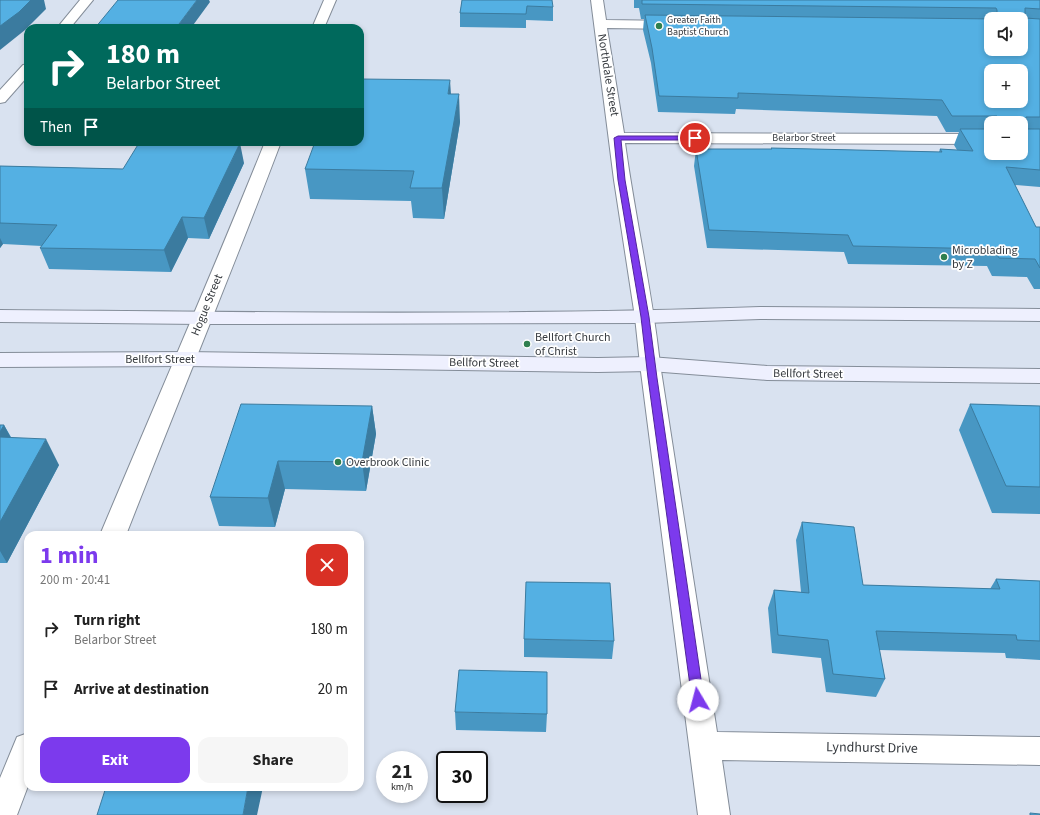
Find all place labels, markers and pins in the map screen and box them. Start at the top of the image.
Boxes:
place label: Greater Faith Baptist Church [667,13,728,39]
marker: Greater Faith Baptist Church [654,21,664,31]
pin [678,121,712,155]
place label: Microblading by Z [952,242,1018,273]
marker: Microblading by Z [939,252,949,262]
place label: Bellfort Church of Christ [535,329,611,360]
marker: Bellfort Church of Christ [522,339,532,349]
place label: Overbrook Clinic [346,454,430,471]
marker: Overbrook Clinic [333,457,343,467]

